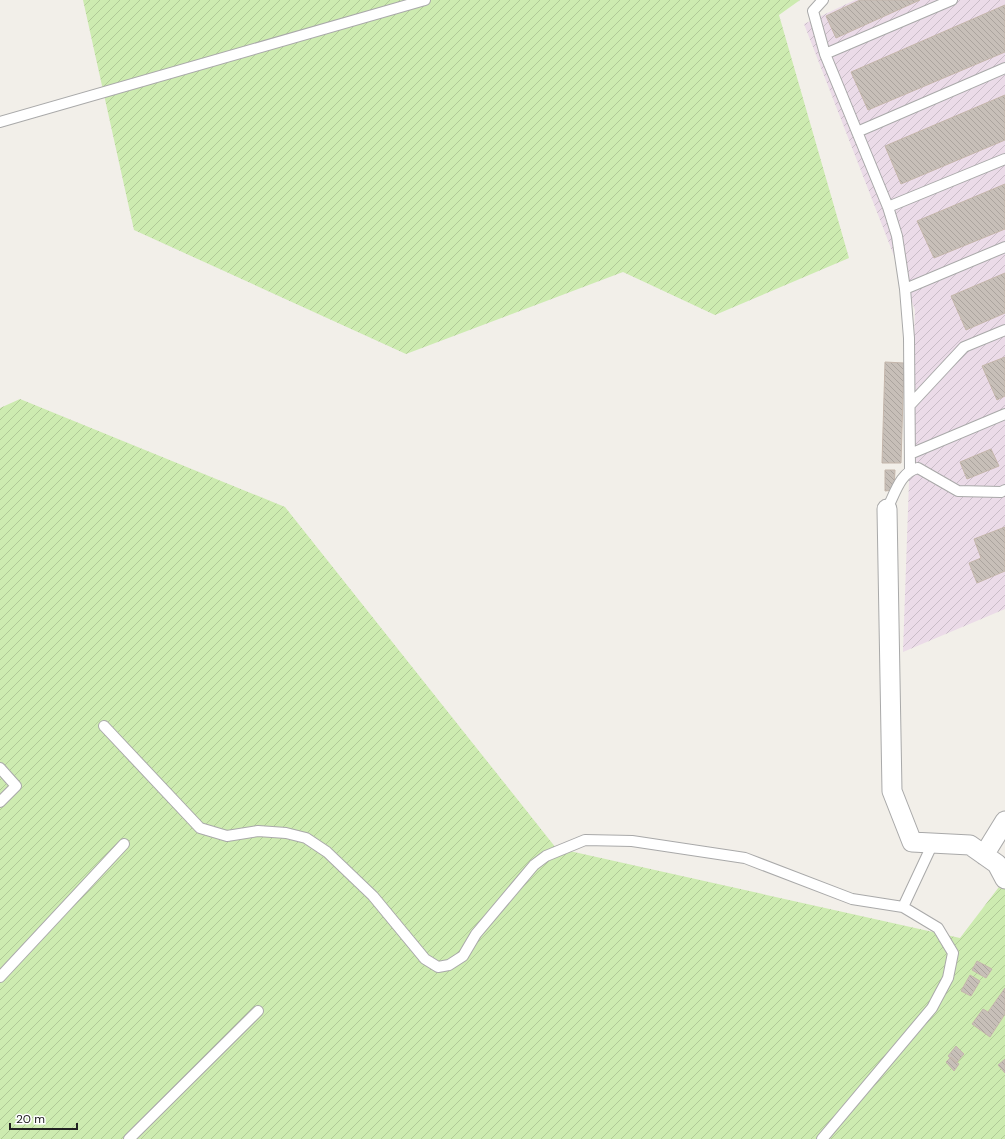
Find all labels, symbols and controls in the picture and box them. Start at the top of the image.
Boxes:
scale bar [10,1105,77,1131]
text: 20 m [16,1111,45,1127]

